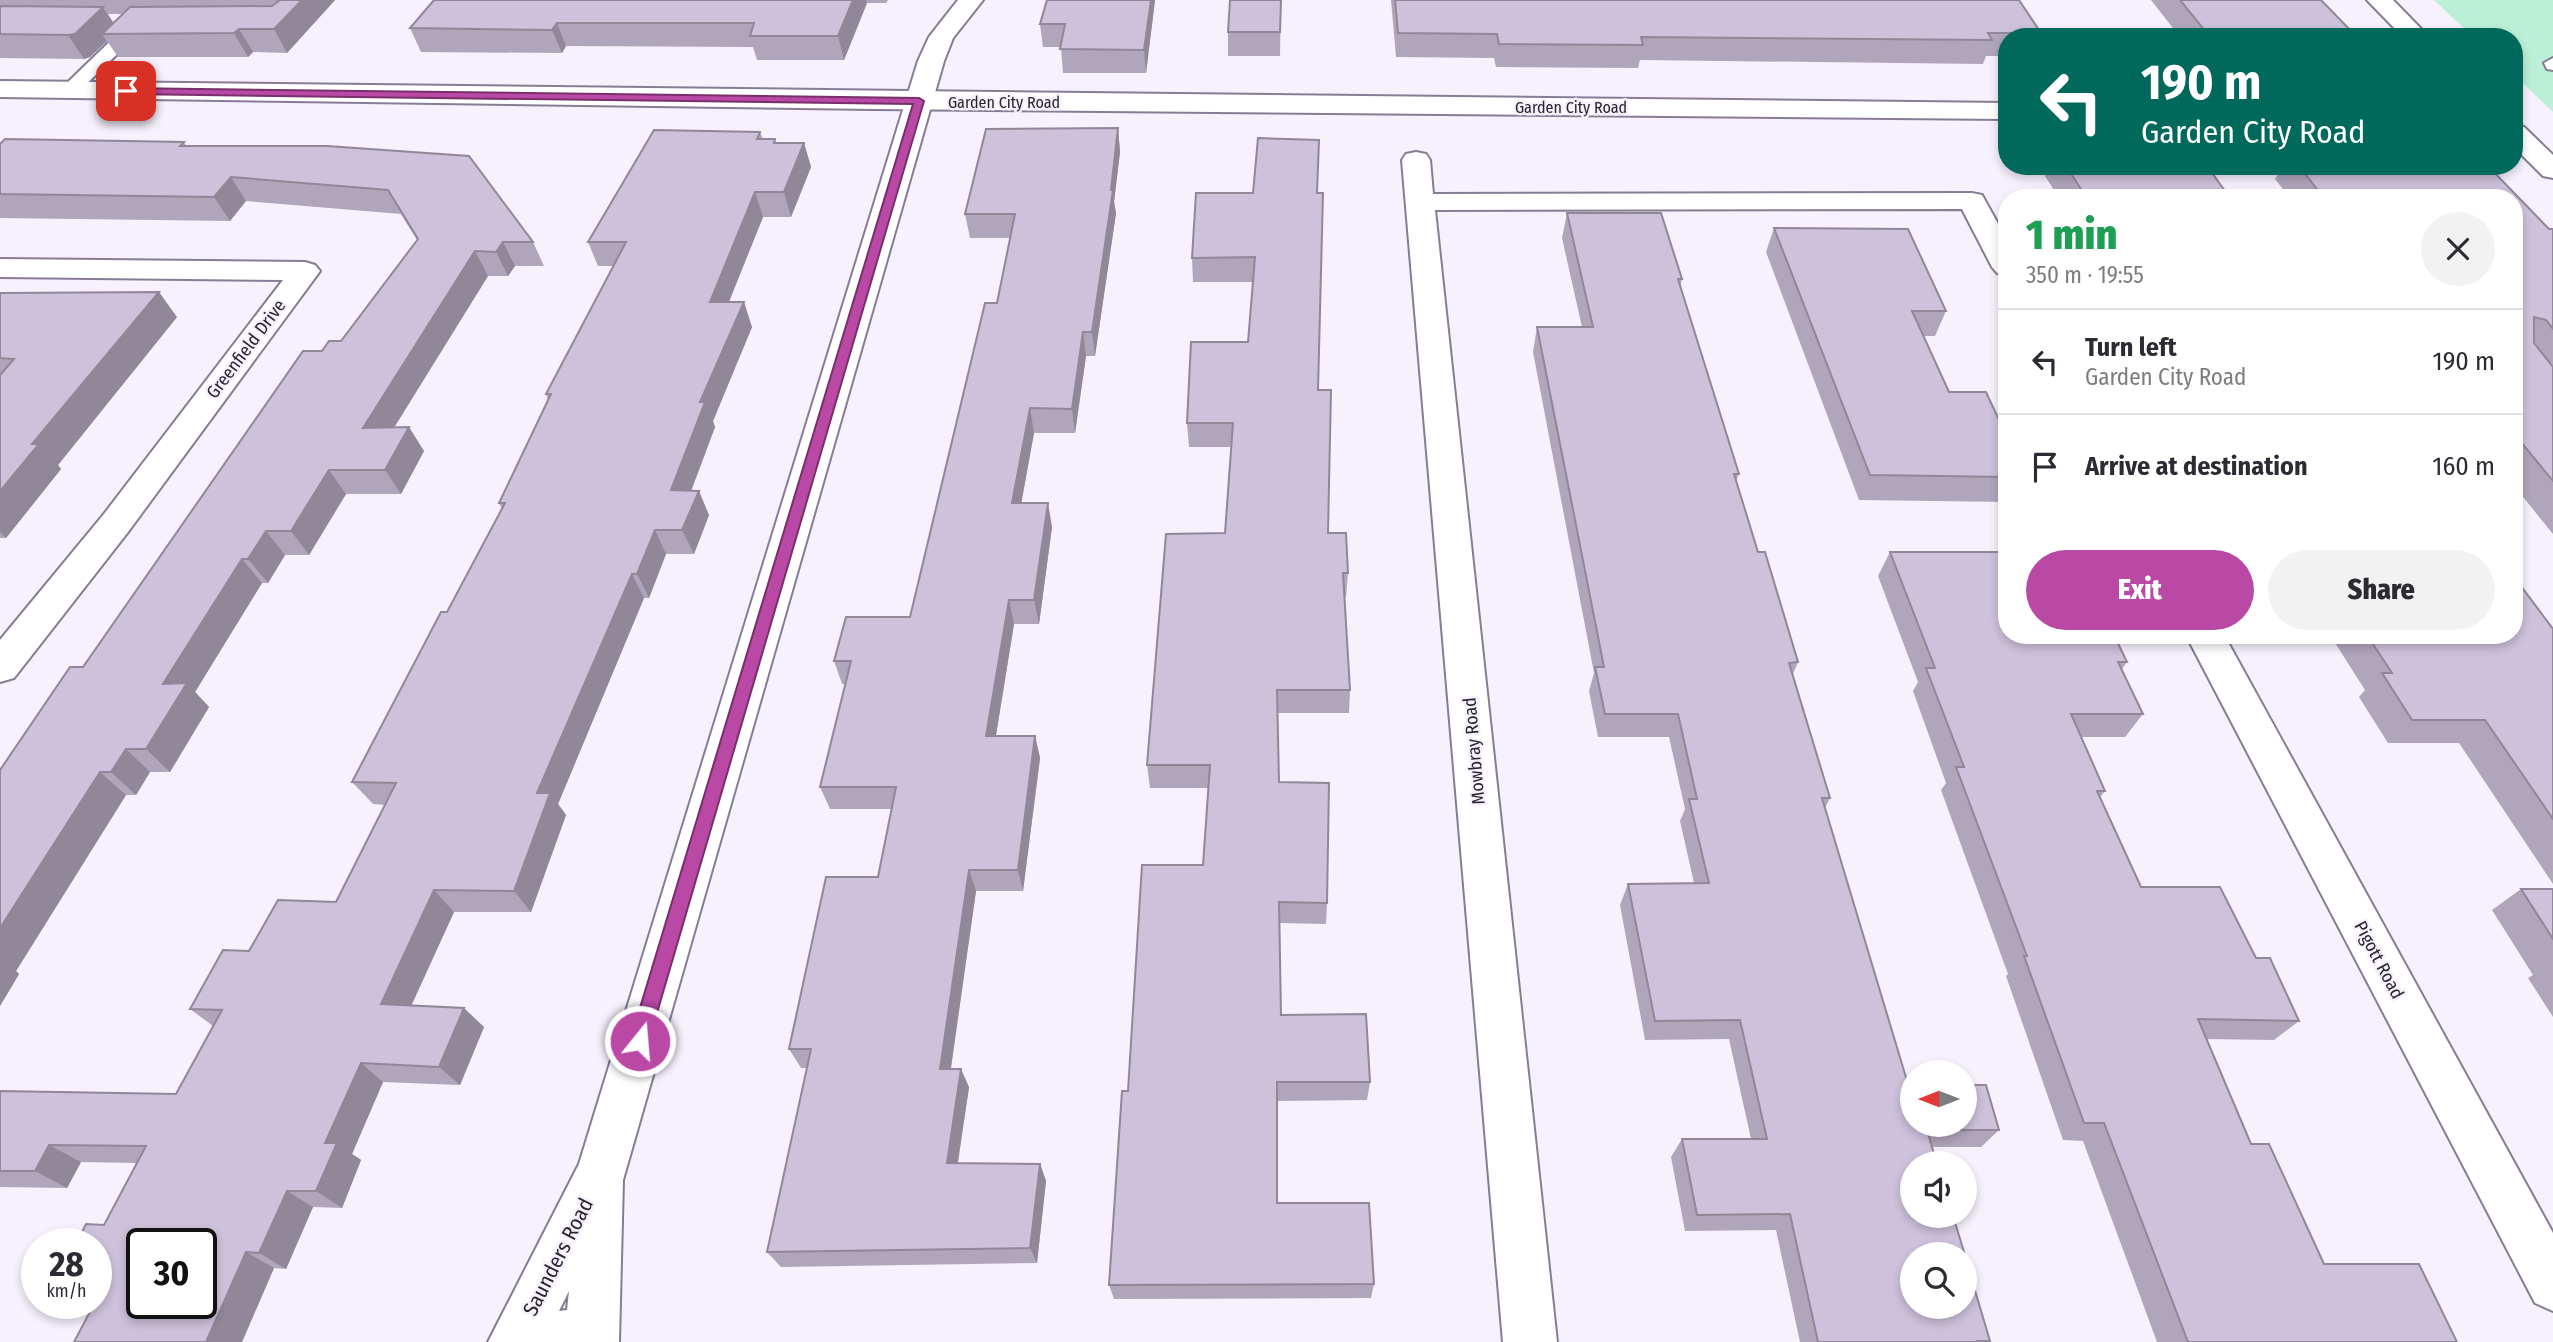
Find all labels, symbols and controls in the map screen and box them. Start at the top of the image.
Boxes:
text: 190 m [2141,53,2261,112]
icon: left [2026,56,2117,147]
pin [96,61,156,121]
icon: arrive [107,72,145,110]
street label: Garden City Road [948,93,1060,112]
street label: Garden City Road [1515,98,1627,117]
text: Garden City Road [2141,113,2365,151]
text: 1 min [2026,210,2117,260]
button: close [2421,212,2495,286]
text: 350 m · 19:55 [2026,261,2144,289]
street label: Greenfield Drive [202,295,290,403]
text: Turn left [2085,332,2177,363]
icon: left [2026,343,2064,381]
text: 190 m [2433,346,2495,377]
text: Garden City Road [2085,363,2246,391]
icon: arrive [2026,448,2064,486]
text: Arrive at destination [2085,451,2308,482]
text: 160 m [2432,451,2495,482]
button: Exit [2026,550,2254,630]
button: Share [2268,550,2495,630]
street label: Mowbray Road [1458,697,1490,805]
street label: Pigott Road [2349,917,2409,1003]
position arrow [603,1004,677,1078]
north arrow [1900,1060,1978,1138]
map controls [1900,1060,1977,1319]
button: sound [1900,1151,1977,1228]
street label: Saunders Road [517,1194,599,1320]
speed limit sign: 30 [126,1228,217,1319]
button: search [1900,1242,1977,1319]
text: 28 [49,1243,84,1285]
text: km/h [46,1280,87,1302]

